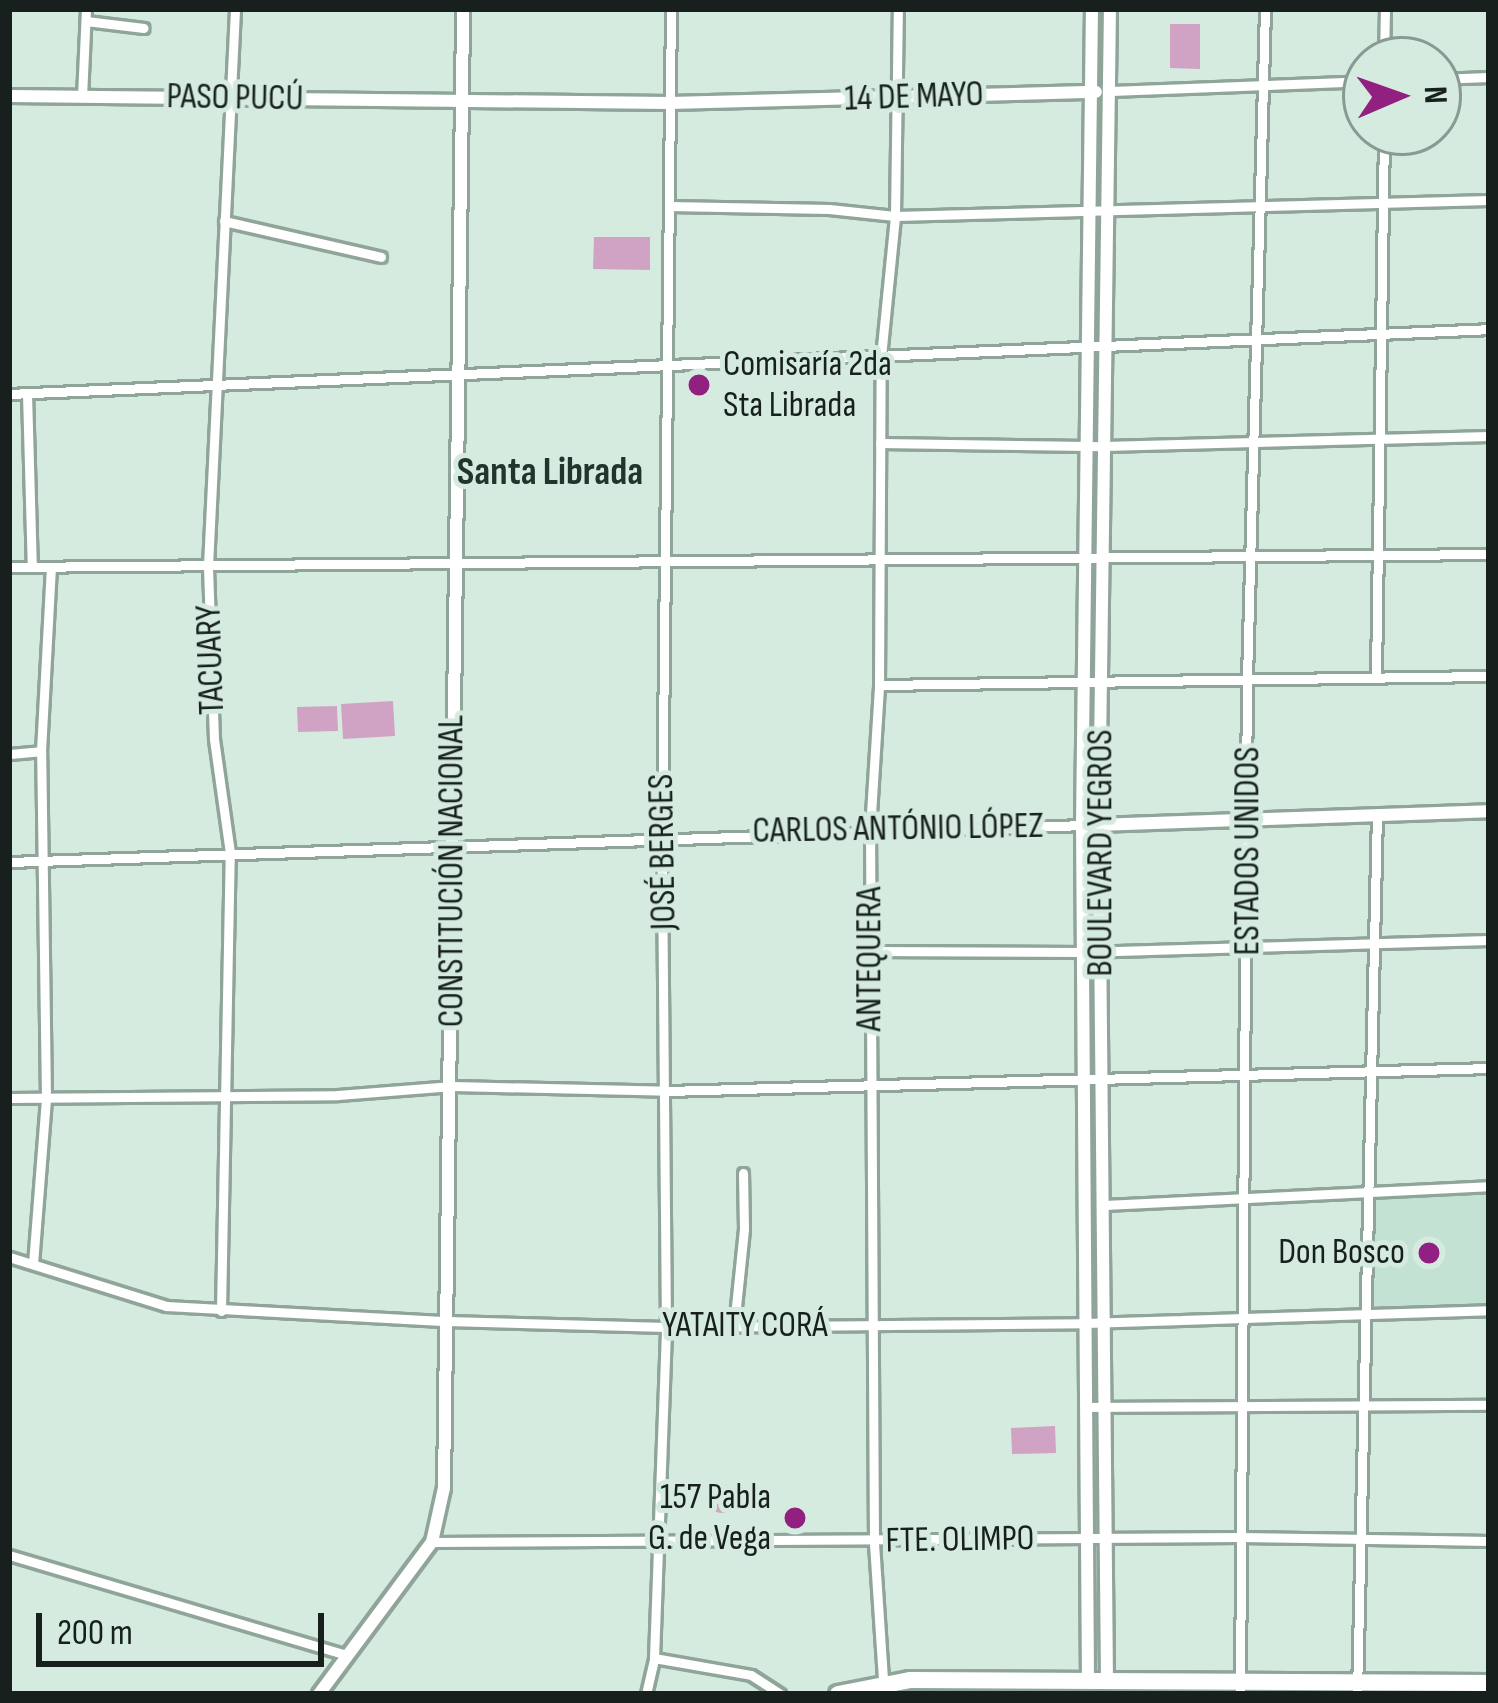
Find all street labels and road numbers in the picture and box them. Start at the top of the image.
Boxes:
street label: 14 DE MAYO [844,73,984,121]
street label: PASO PUCÚ [166,75,304,121]
street label: TACUARY [187,604,235,716]
street label: CONSTITUCIÓN NACIONAL [430,715,474,1027]
street label: BOULEVARD YEGROS [1079,729,1123,977]
street label: ESTADOS UNIDOS [1226,746,1270,956]
street label: JOSÉ BERGES [640,773,686,931]
street label: CARLOS ANTÓNIO LÓPEZ [752,805,1044,853]
street label: ANTEQUERA [848,887,892,1031]
street label: YATAITY CORÁ [662,1304,828,1348]
street label: FTE. OLIMPO [885,1517,1035,1563]

